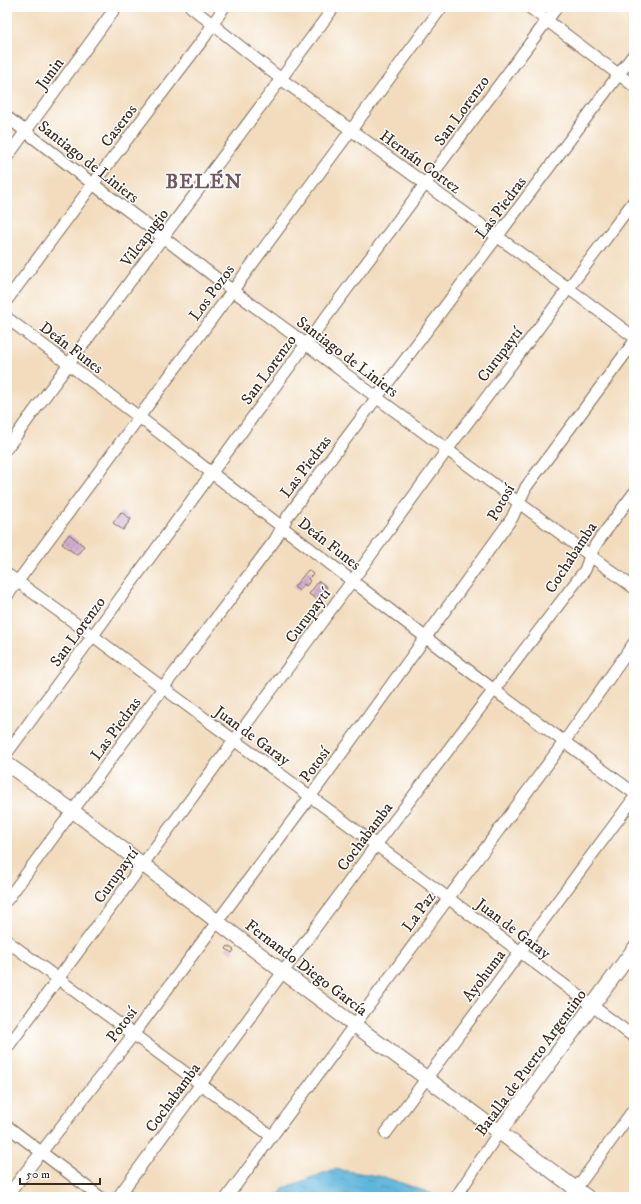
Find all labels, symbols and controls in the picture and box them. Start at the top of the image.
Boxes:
street label: Junin [30,53,68,95]
street label: San Lorenzo [430,71,494,150]
street label: Caseros [96,100,141,151]
street label: Santiago de Liniers [34,116,143,207]
street label: Hernán Cortez [376,126,465,198]
district label: BELÉN [166,169,242,195]
street label: Las Piedras [471,172,531,243]
street label: Vilcapugio [116,204,173,272]
street label: Los Pozos [185,260,239,325]
street label: Santiago de Liniers [292,312,402,402]
street label: Deán Funes [36,317,107,378]
street label: Curupaytí [473,322,527,386]
street label: San Lorenzo [237,330,301,409]
street label: Las Piedras [276,431,336,502]
street label: Potosí [483,480,520,524]
street label: Deán Funes [294,513,365,575]
street label: Cochabamba [540,518,601,597]
street label: Curupaytí [281,583,335,647]
street label: San Lorenzo [46,592,110,671]
street label: Las Piedras [86,693,145,764]
street label: Juan de Garay [209,700,294,770]
street label: Potosí [295,742,335,786]
street label: Cochabamba [332,798,397,875]
street label: Curupaytí [89,843,143,907]
street label: La Paz [398,888,440,936]
street label: Juan de Garay [470,893,555,964]
street label: Fernando Diego García [241,915,372,1020]
street label: Ayohuma [458,945,510,1006]
street label: Batalla de Puerto Argentino [471,985,591,1140]
street label: Potosí [102,1002,142,1046]
street label: Cochabamba [141,1059,205,1136]
scale bar [20,1160,100,1186]
text: 50 m [26,1167,50,1182]

